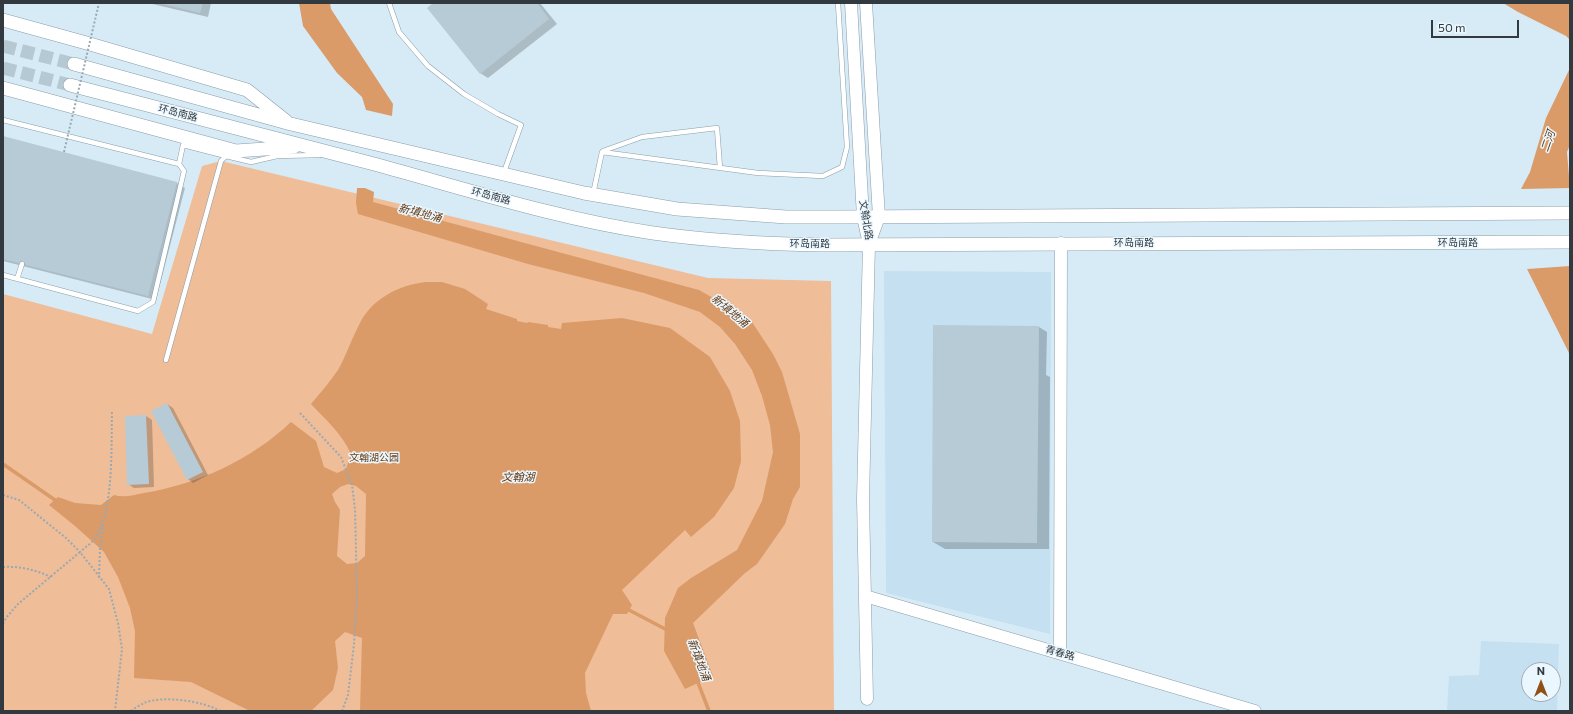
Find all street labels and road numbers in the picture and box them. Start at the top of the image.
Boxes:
street label: 环岛南路 [157,102,199,124]
street label: 环岛南路 [470,185,512,207]
street label: 文翰北路 [857,199,875,241]
street label: 环岛南路 [1114,237,1154,249]
street label: 环岛南路 [1438,237,1478,249]
street label: 环岛南路 [790,238,830,250]
street label: 青春路 [1044,643,1076,663]

